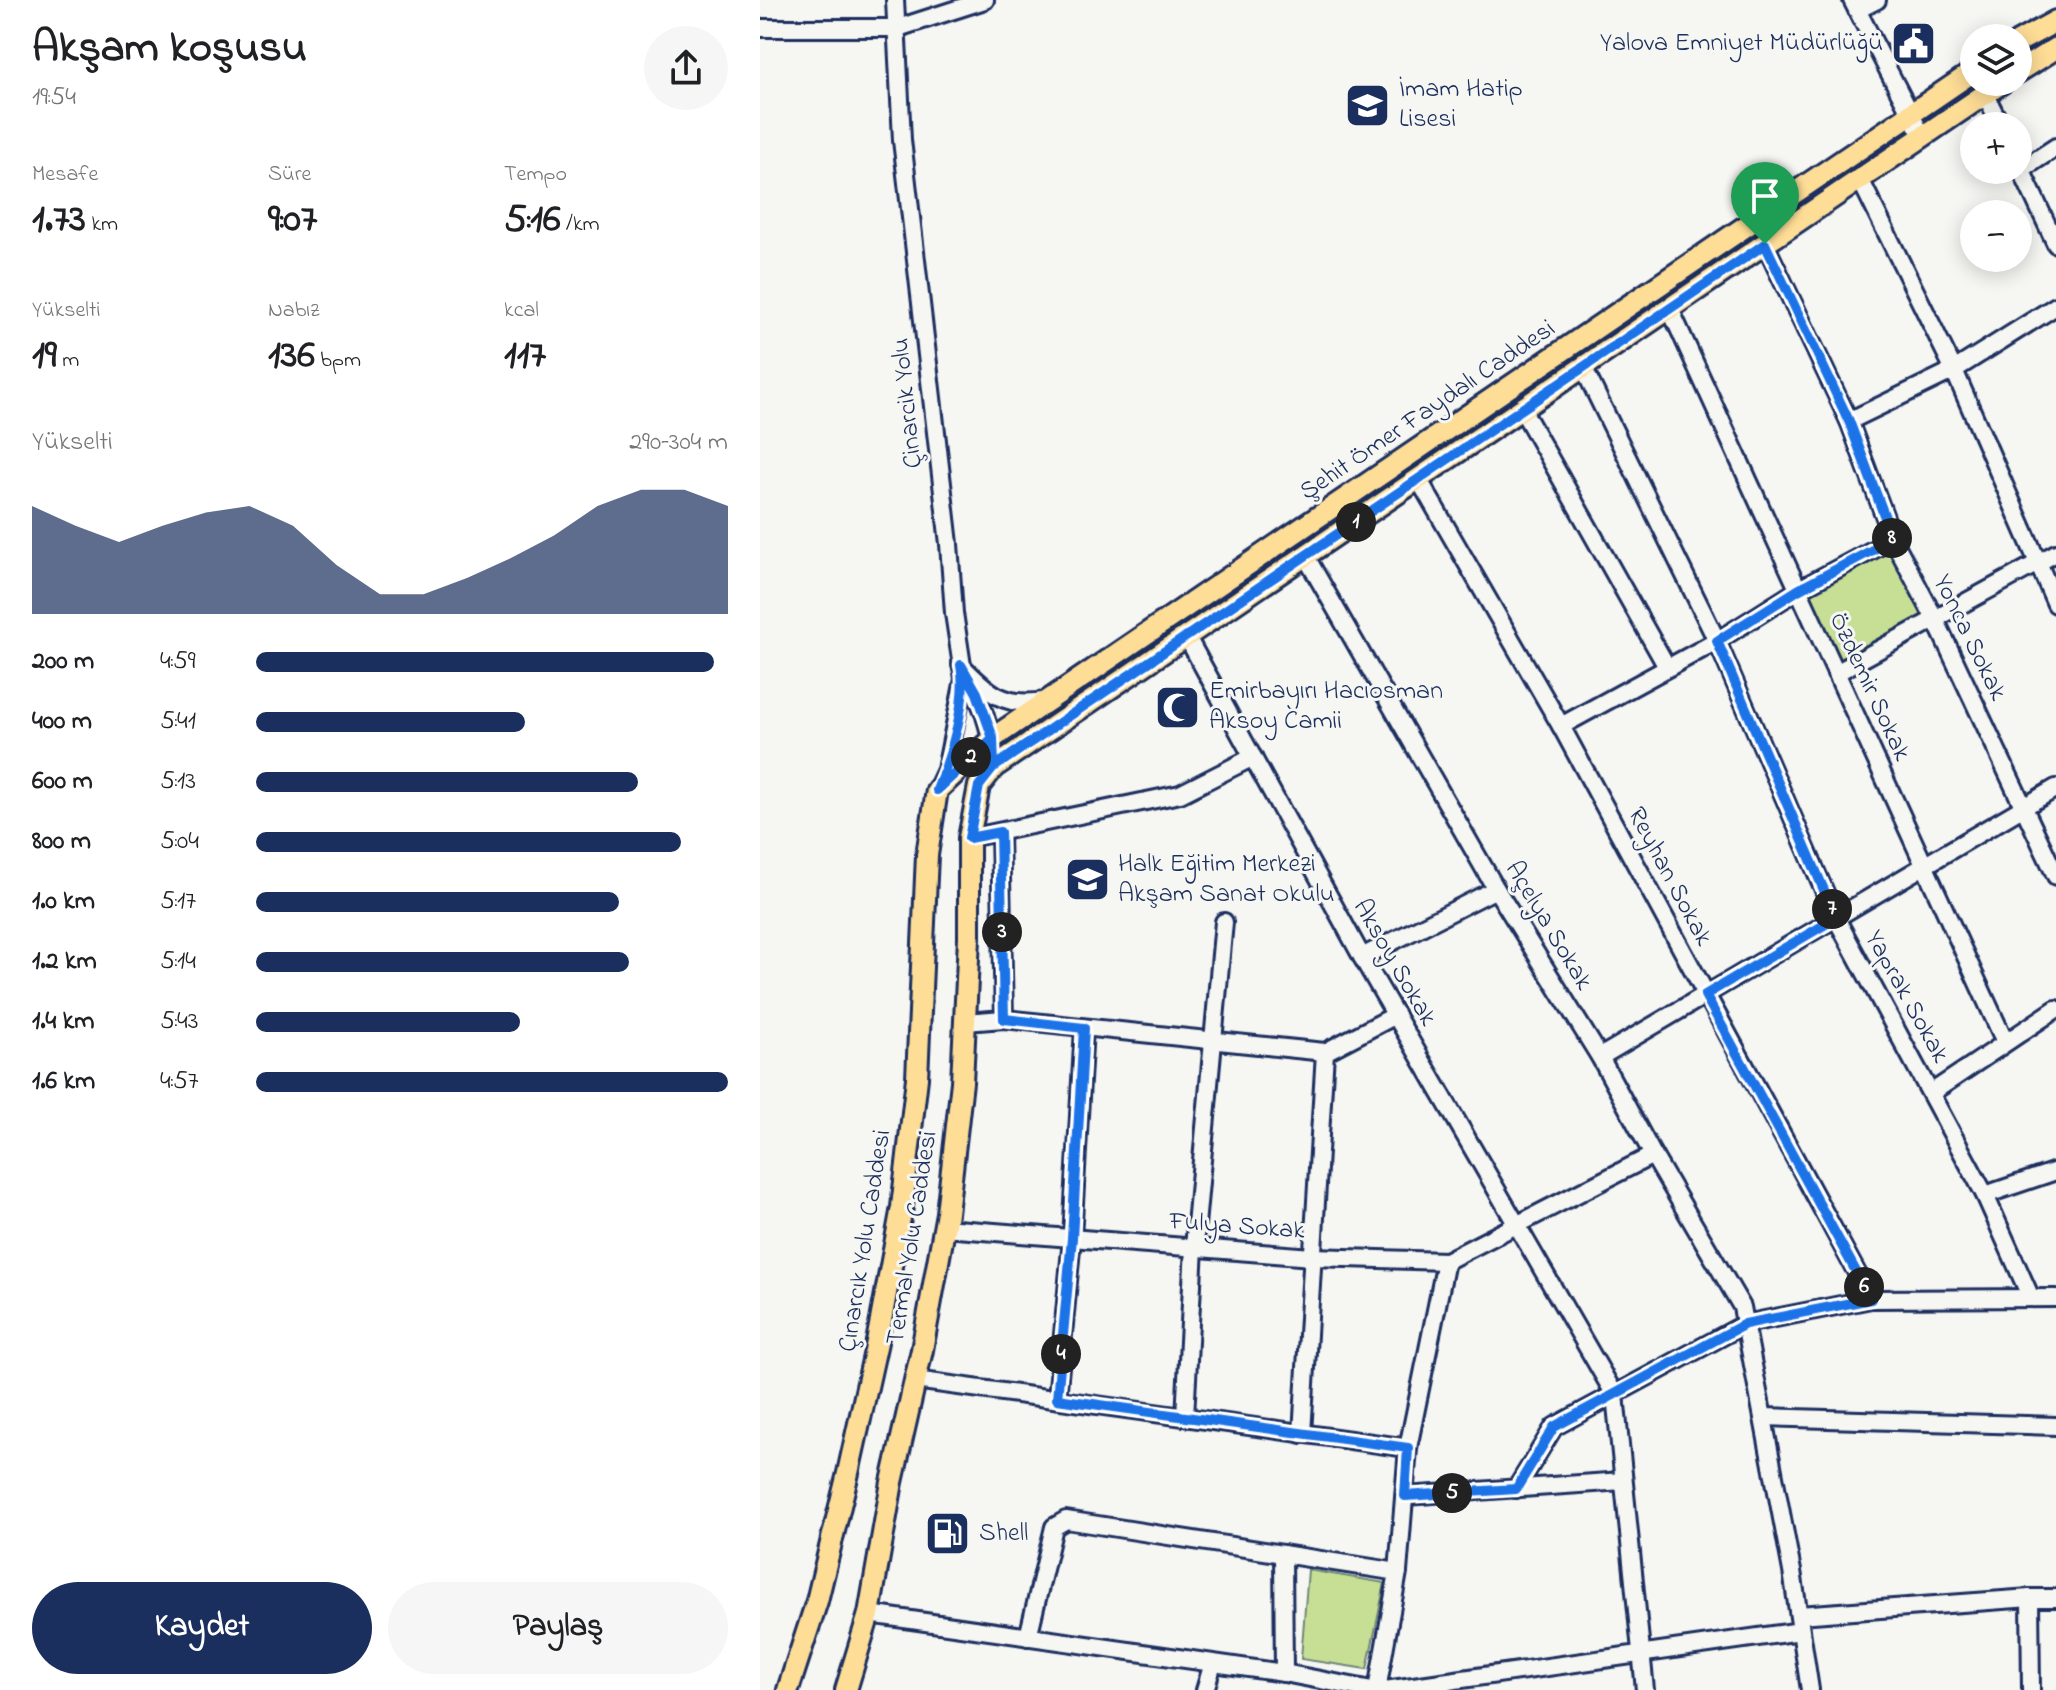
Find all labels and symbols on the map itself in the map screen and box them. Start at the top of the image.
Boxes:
public building icon: Yalova Emniyet Müdürlüğü [1890,20,1938,68]
place label: Yalova Emniyet Müdürlüğü [1600,25,1883,63]
place label: İmam Hatip Lisesi [1399,71,1523,139]
school or university icon: İmam Hatip Lisesi [1344,81,1392,129]
pin [1731,162,1799,244]
street label: Şehit Ömer Faydalı Caddesi [1292,311,1564,511]
street label: Çinarcik Yolu [882,336,934,470]
pin: 1 [1336,502,1376,542]
pin: 8 [1872,518,1912,558]
street label: Yonca Sokak [1922,569,2016,708]
street label: Özdemir Sokak [1818,607,1920,768]
place label: Emirbayırı Hacıosman Aksoy Camii [1209,673,1443,741]
mosque icon: Emirbayırı Hacıosman Aksoy Camii [1154,683,1202,731]
pin: 2 [951,737,991,777]
street label: Reyhan Sokak [1616,801,1722,954]
place label: Halk Eğitim Merkezi Akşam Sanat Okulu [1118,846,1335,914]
street label: Açelya Sokak [1494,854,1602,998]
school or university icon: Halk Eğitim Merkezi Akşam Sanat Okulu [1063,856,1111,904]
pin: 7 [1812,889,1852,929]
street label: Aksoy Sokak [1342,892,1446,1034]
pin: 3 [982,912,1022,952]
street label: Yaprak Sokak [1854,924,1958,1071]
street label: Çınarcık Yolu Caddesi [830,1127,902,1355]
street label: Termal Yolu Caddesi [877,1128,949,1348]
street label: Fulya Sokak [1167,1203,1306,1251]
pin: 6 [1844,1267,1884,1307]
pin: 4 [1041,1334,1081,1374]
pin: 5 [1432,1473,1472,1513]
fuel station icon: Shell [924,1510,972,1558]
place label: Shell [979,1515,1028,1553]

